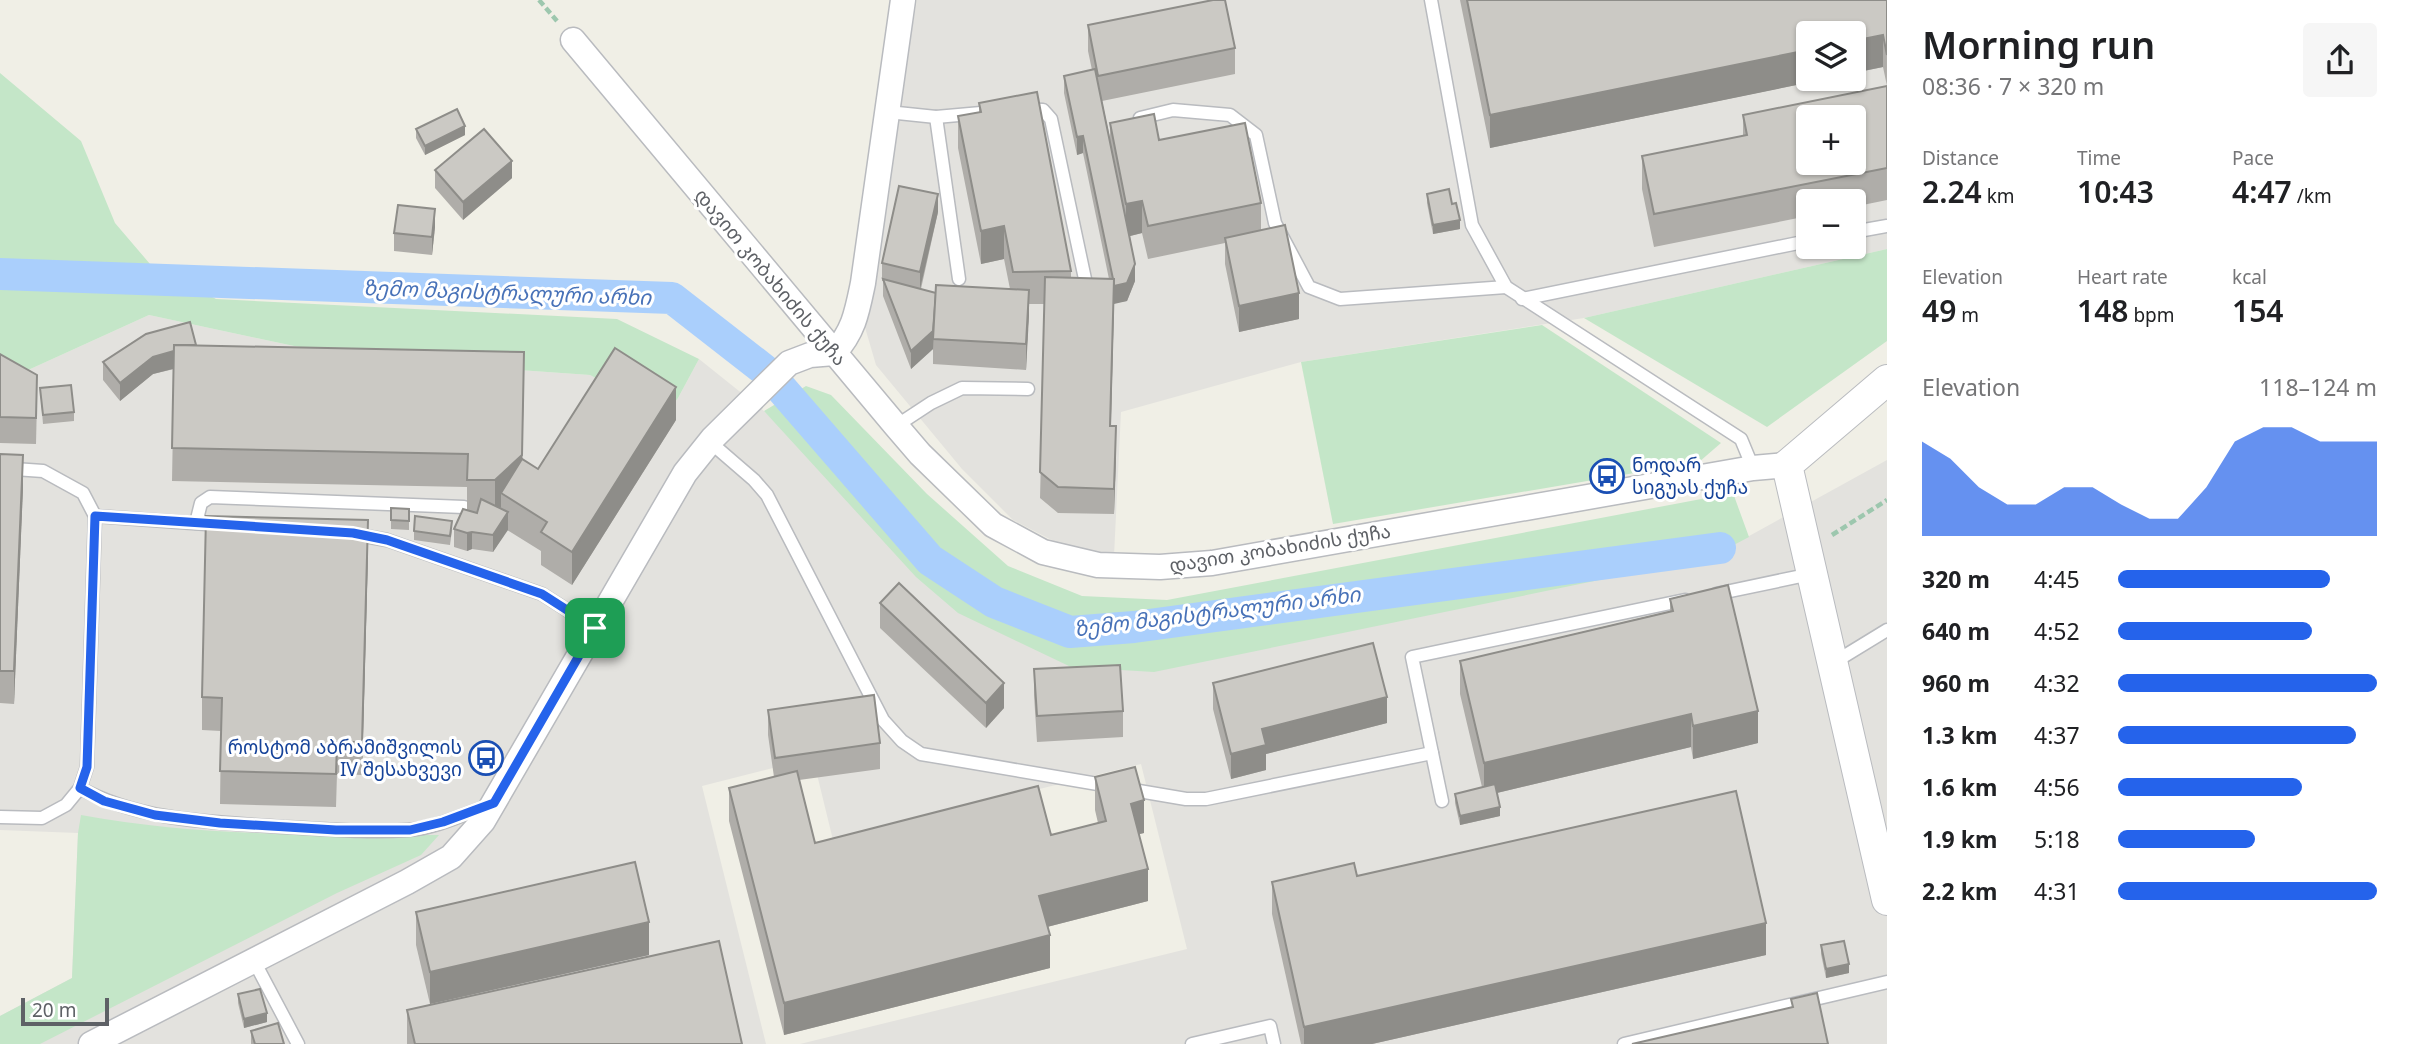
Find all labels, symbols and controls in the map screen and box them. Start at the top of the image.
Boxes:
text: Morning run [1922,18,2155,70]
map controls [1796,21,1866,259]
button: layers [1796,21,1866,91]
button: share [2303,23,2377,97]
text: 08:36 · 7 × 320 m [1922,70,2104,102]
button: + [1796,105,1866,175]
text: Distance [1922,145,1999,171]
text: Time [2077,145,2121,171]
text: Pace [2232,145,2274,171]
text: 2.24 [1922,171,1982,212]
text: 10:43 [2077,171,2154,212]
text: 4:47 [2232,171,2292,212]
street label: დავით კობახიძის ქუჩა [689,183,853,371]
text: km [1982,183,2015,209]
text: /km [2292,183,2332,209]
button: − [1796,189,1866,259]
text: Elevation [1922,264,2003,290]
text: Heart rate [2077,264,2168,290]
text: kcal [2232,264,2267,290]
water label: ზემო მაგისტრალური არხი [363,273,652,311]
text: 49 [1922,290,1956,331]
text: 148 [2077,290,2128,331]
text: 154 [2232,290,2283,331]
text: m [1956,302,1979,328]
text: bpm [2128,302,2175,328]
text: Elevation [1922,371,2020,403]
text: 118–124 m [2259,371,2377,403]
place label: ნოდარ სიგუას ქუჩა [1632,452,1748,500]
bus stop icon: ნოდარ სიგუას ქუჩა [1588,457,1626,495]
street label: დავით კობახიძის ქუჩა [1167,518,1393,578]
text: 320 m [1922,563,1990,595]
text: 4:45 [2034,563,2080,595]
water label: ზემო მაგისტრალური არხი [1072,579,1363,642]
pin [565,598,625,658]
icon: arrive [576,609,614,647]
text: 640 m [1922,615,1990,647]
text: 4:52 [2034,615,2080,647]
text: 960 m [1922,667,1990,699]
text: 4:32 [2034,667,2080,699]
text: 1.3 km [1922,719,1997,751]
text: 4:37 [2034,719,2080,751]
place label: როსტომ აბრამიშვილის IV შესახვევი [228,734,462,782]
bus stop icon: როსტომ აბრამიშვილის IV შესახვევი [467,739,505,777]
text: 1.6 km [1922,771,1997,803]
text: 4:56 [2034,771,2080,803]
text: 1.9 km [1922,823,1997,855]
text: 5:18 [2034,823,2080,855]
text: 2.2 km [1922,875,1997,907]
text: 4:31 [2034,875,2080,907]
scale bar [21,995,108,1027]
text: 20 m [32,997,76,1023]

